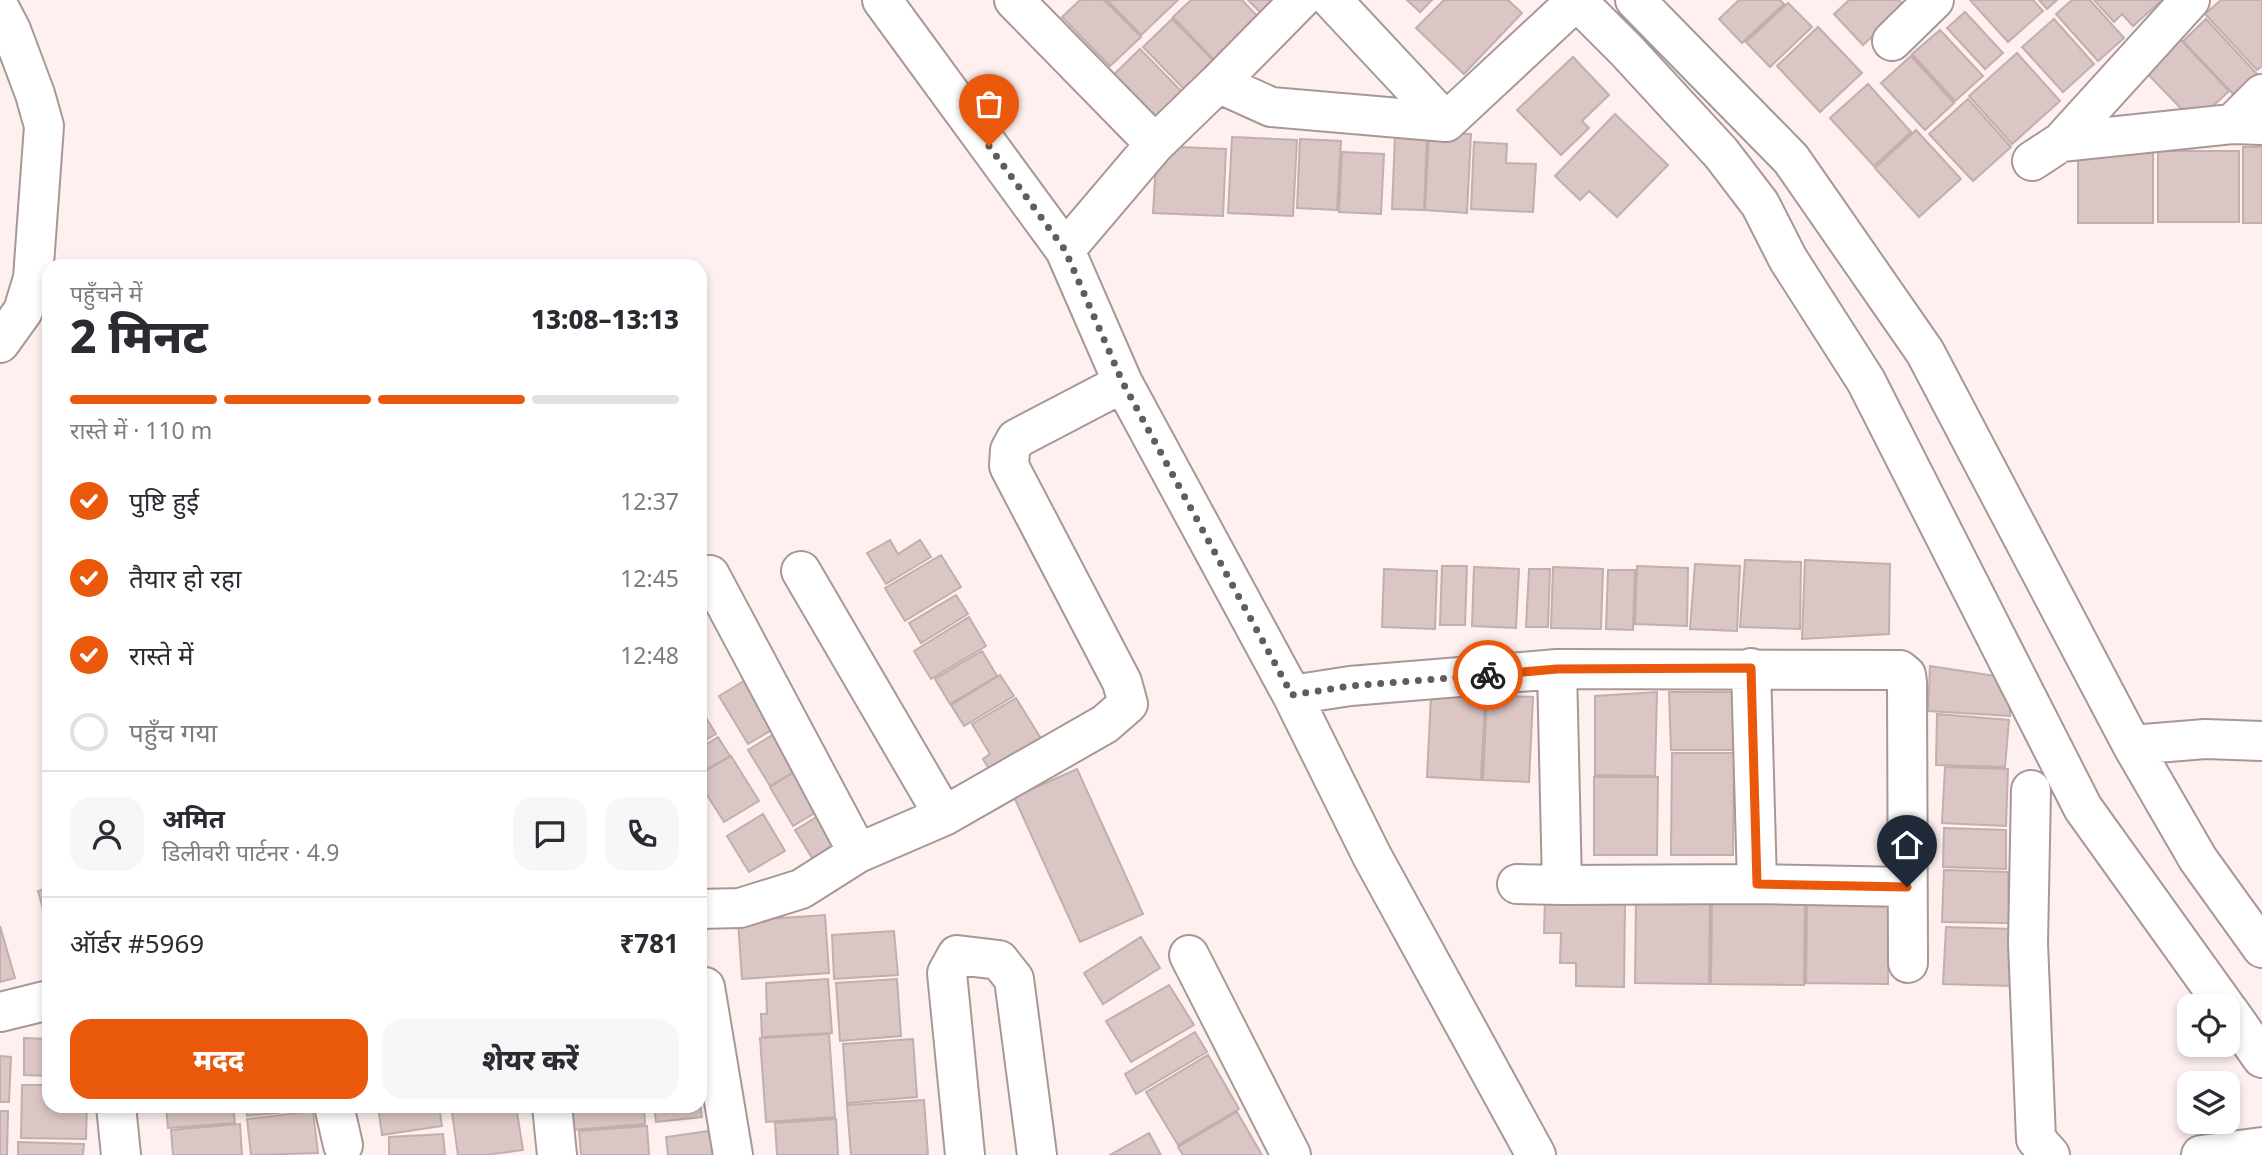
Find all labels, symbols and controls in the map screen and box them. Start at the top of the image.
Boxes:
pin [959,74,1019,146]
icon: bag [970,85,1008,123]
text: पहुँचने में [70,277,142,309]
text: 13:08–13:13 [531,301,679,337]
text: 2 मिनट [70,304,208,366]
text: रास्ते में · 110 m [70,414,212,446]
icon: check [70,482,108,520]
text: पुष्टि हुई [129,483,199,519]
text: 12:37 [620,485,679,517]
icon: check [70,559,108,597]
text: तैयार हो रहा [129,560,242,596]
text: 12:45 [620,562,679,594]
icon: check [70,636,108,674]
text: रास्ते में [129,637,194,673]
text: 12:48 [620,639,679,671]
courier [1453,640,1523,710]
icon: bike [1469,656,1507,694]
text: पहुँच गया [129,714,217,750]
button: person [70,797,144,871]
button: chat [513,797,587,871]
button: phone [605,797,679,871]
text: अमित [162,800,225,836]
pin [1877,815,1937,887]
icon: home [1888,826,1926,864]
text: डिलीवरी पार्टनर · 4.9 [162,836,339,868]
text: ऑर्डर #5969 [70,925,204,961]
text: ₹781 [620,925,679,961]
map controls [2177,994,2240,1134]
button: locate [2177,994,2240,1057]
button: मदद [70,1019,368,1099]
button: शेयर करें [382,1019,679,1099]
button: layers [2177,1071,2240,1134]

